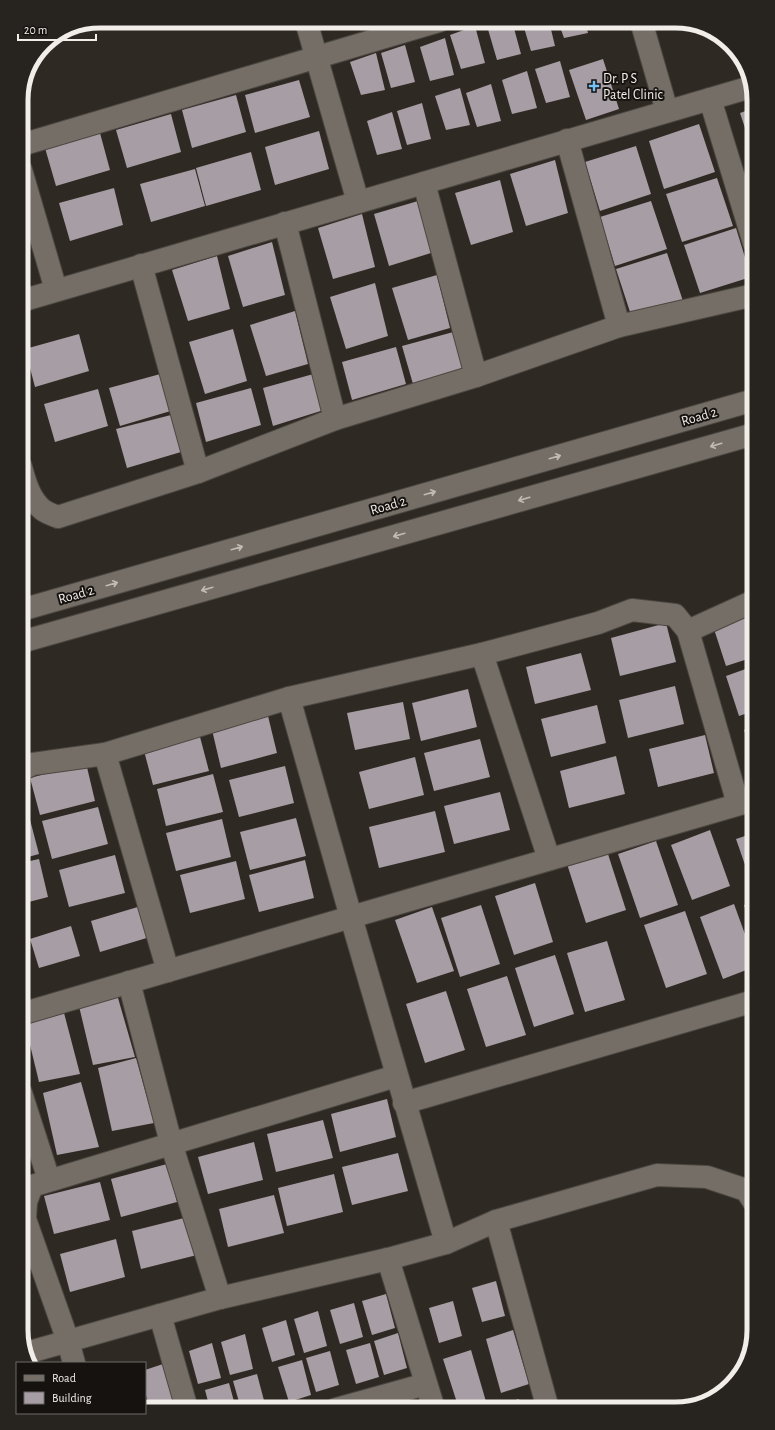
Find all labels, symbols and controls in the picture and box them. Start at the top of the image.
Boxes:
scale bar [18,16,96,42]
text: 20 m [24,24,47,36]
place label: Dr. P S Patel Clinic [603,72,664,102]
marker: Dr. P S Patel Clinic [588,80,600,92]
street label: Road 2 [680,405,719,429]
one-way arrow [710,442,723,449]
one-way arrow [548,453,561,461]
one-way arrow [423,489,436,496]
street label: Road 2 [369,494,408,518]
one-way arrow [518,496,531,503]
one-way arrow [393,532,406,539]
one-way arrow [231,544,244,551]
one-way arrow [106,580,119,587]
street label: Road 2 [57,583,96,607]
one-way arrow [200,586,213,593]
legend [16,1362,146,1414]
text: Road [52,1372,76,1384]
text: Building [52,1392,92,1404]

